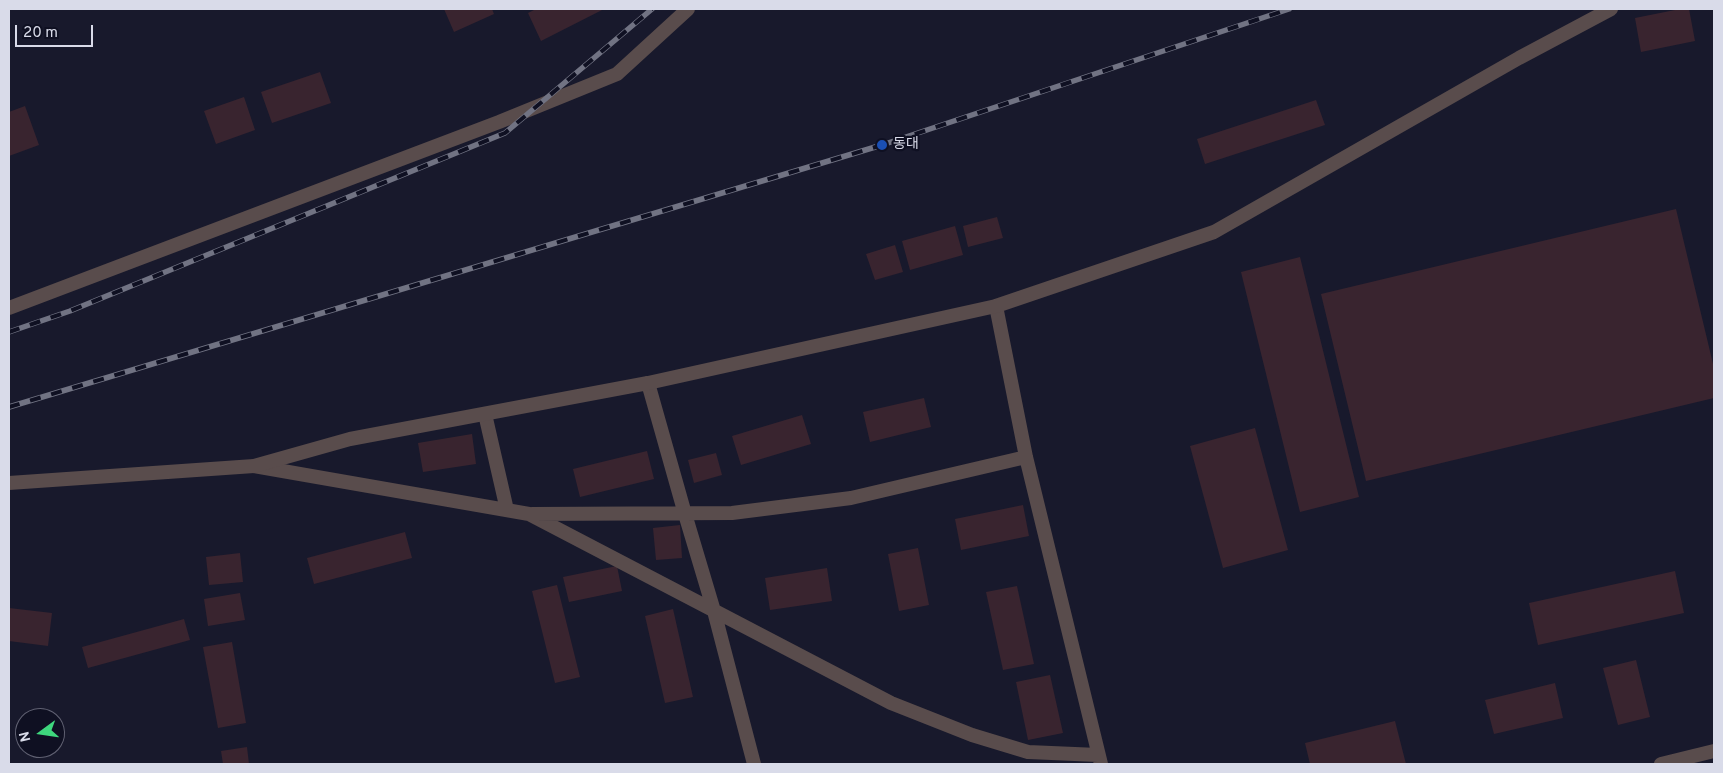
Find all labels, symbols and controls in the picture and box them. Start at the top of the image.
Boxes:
scale bar [18,15,95,47]
text: 20 m [23,24,58,43]
place label: 동대 [893,137,919,153]
marker: 동대 [875,138,889,152]
north arrow [15,708,65,758]
text: N [16,730,35,743]

